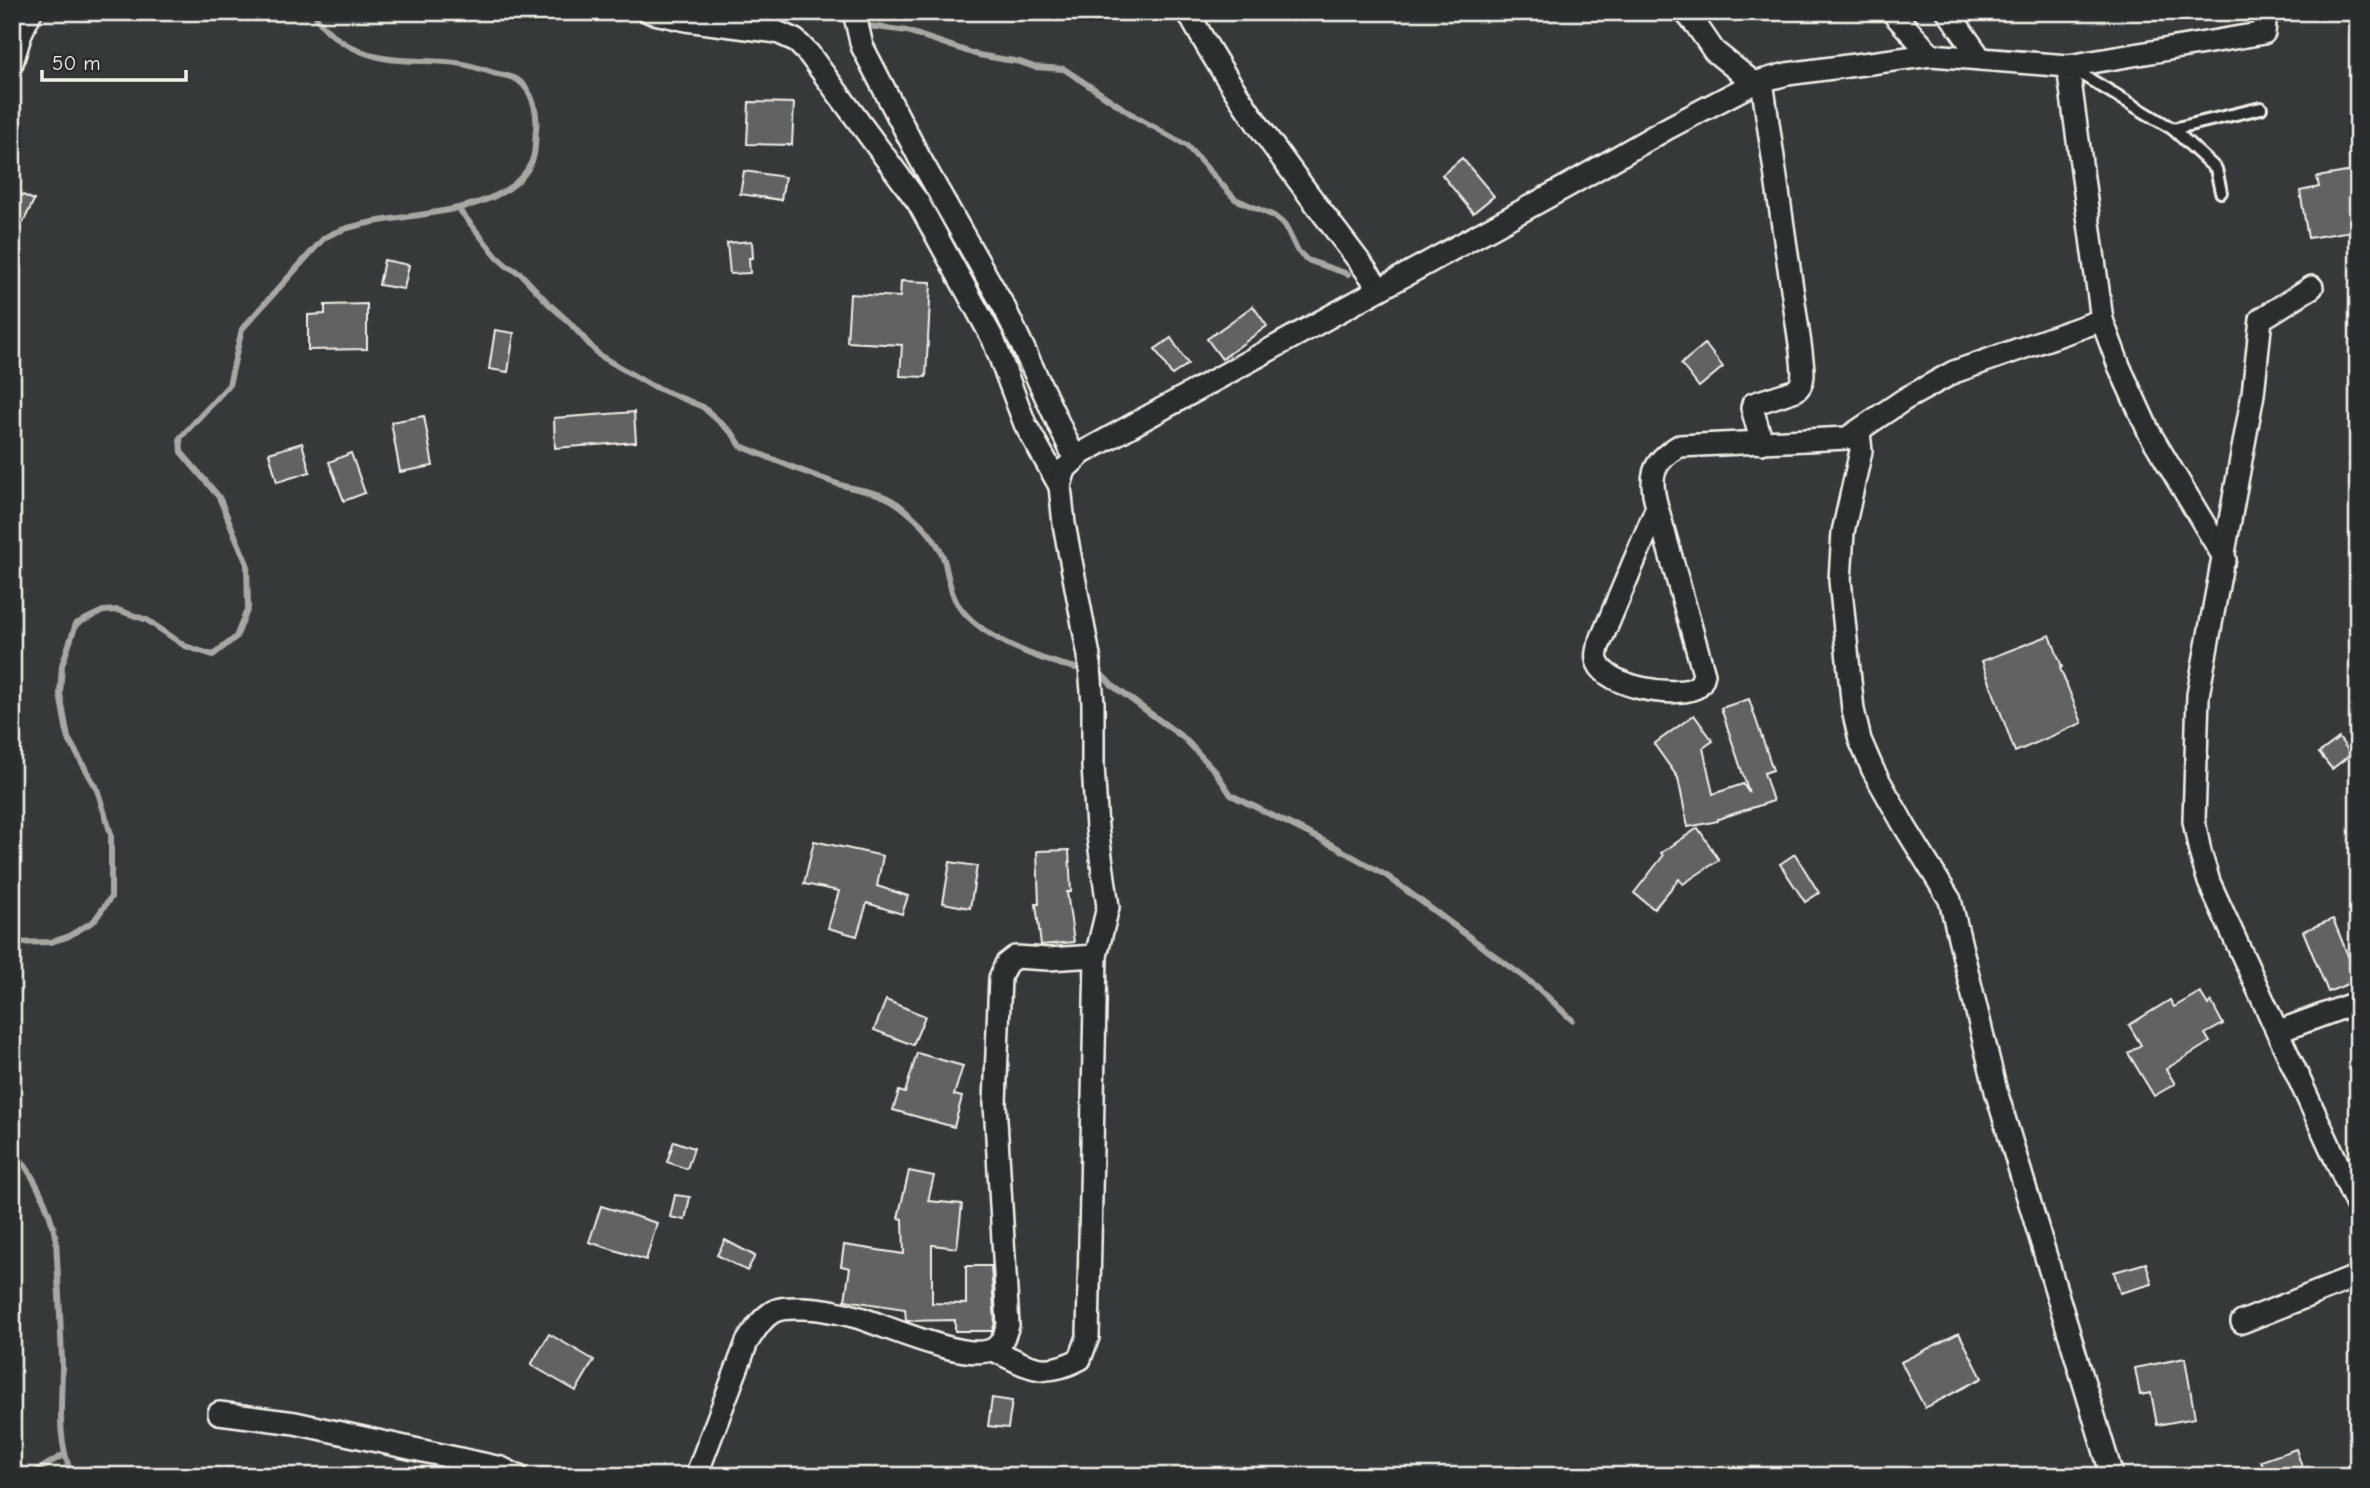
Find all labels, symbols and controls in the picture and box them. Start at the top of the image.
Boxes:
scale bar [42,38,186,82]
text: 50 m [52,51,101,75]

